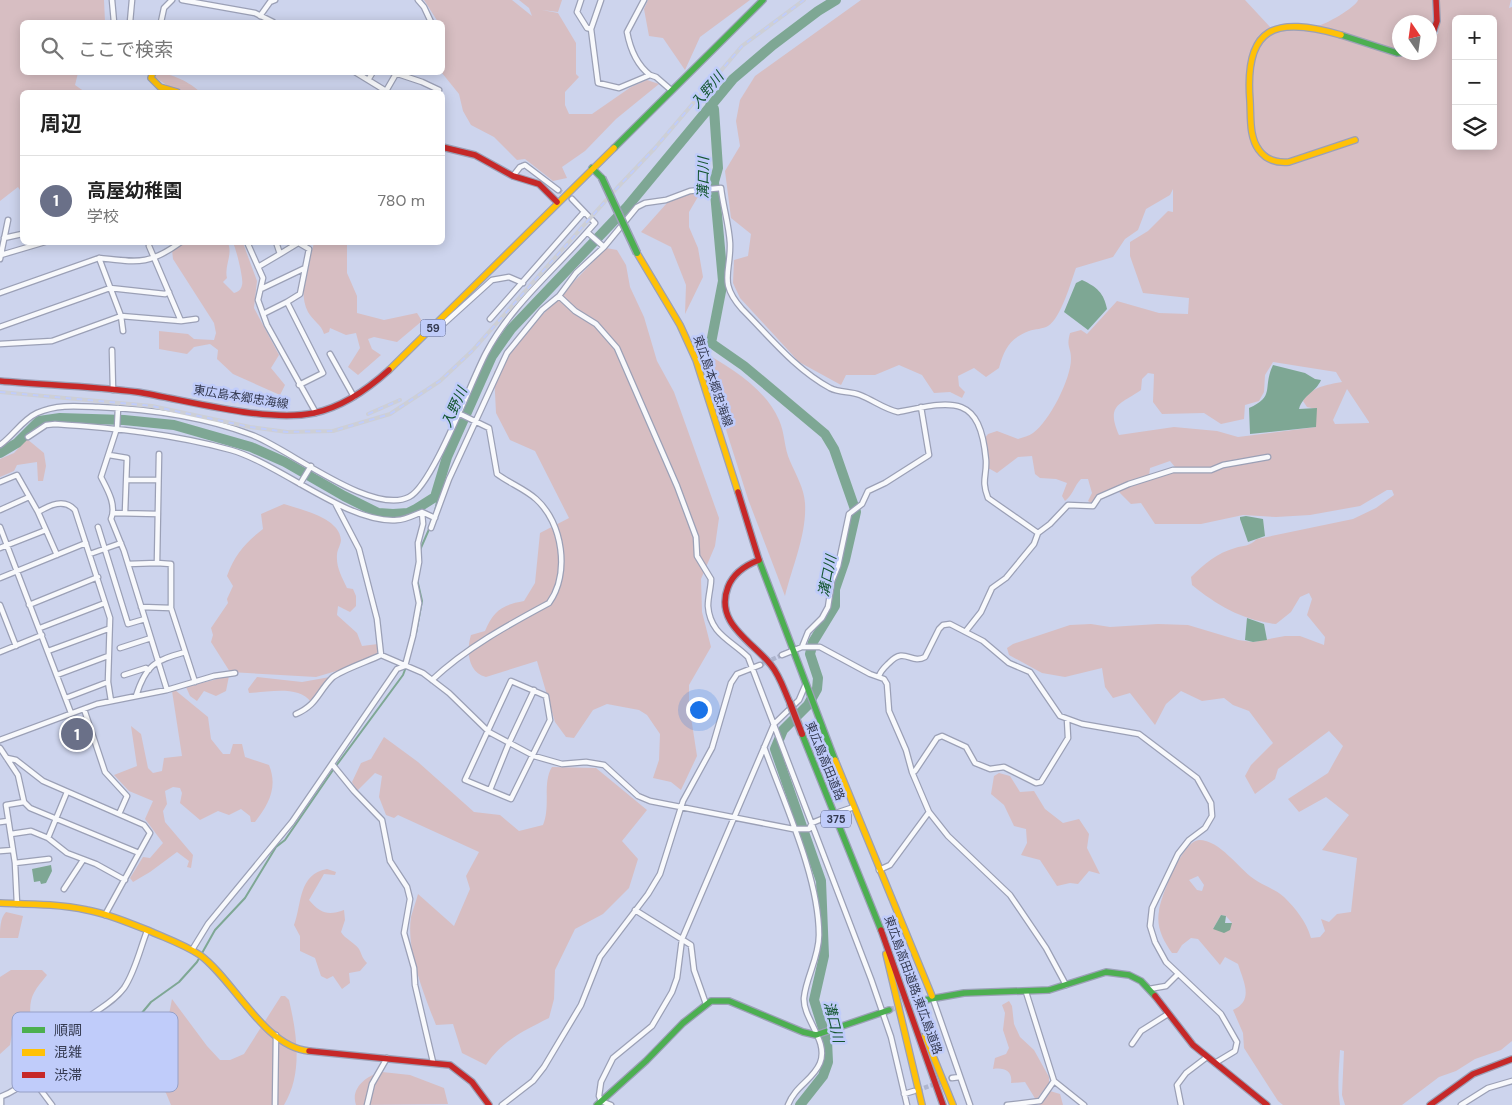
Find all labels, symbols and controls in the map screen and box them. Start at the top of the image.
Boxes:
north arrow [1392,15,1437,60]
map controls [1452,15,1497,150]
button: + [1452,15,1497,60]
search box [20,20,445,75]
icon: search [38,34,66,62]
text: ここで検索 [78,37,173,62]
button: − [1452,60,1497,105]
water label: 入野川 [687,67,729,112]
button: layers [1452,105,1497,150]
text: 周辺 [40,110,82,138]
water label: 溝口川 [694,155,712,199]
text: 高屋幼稚園 [87,178,182,203]
text: 1 [53,190,59,211]
text: 780 m [378,190,425,211]
text: 学校 [87,206,119,227]
road number: 59 [420,319,446,336]
street label: 東広島本郷忠海線 [690,333,736,429]
street label: 東広島本郷忠海線 [192,382,290,412]
water label: 入野川 [437,382,472,430]
water label: 溝口川 [814,552,840,598]
your location [686,697,712,723]
pin: 1 [61,715,93,753]
street label: 東広島高田道路 [802,719,848,803]
road number: 375 [821,811,851,828]
street label: 東広島高田道路;東広島道路 [880,913,946,1057]
water label: 溝口川 [820,999,848,1046]
legend [12,1012,178,1092]
text: 順調 [54,1021,82,1039]
text: 混雑 [54,1043,82,1061]
text: 渋滞 [54,1066,82,1084]

